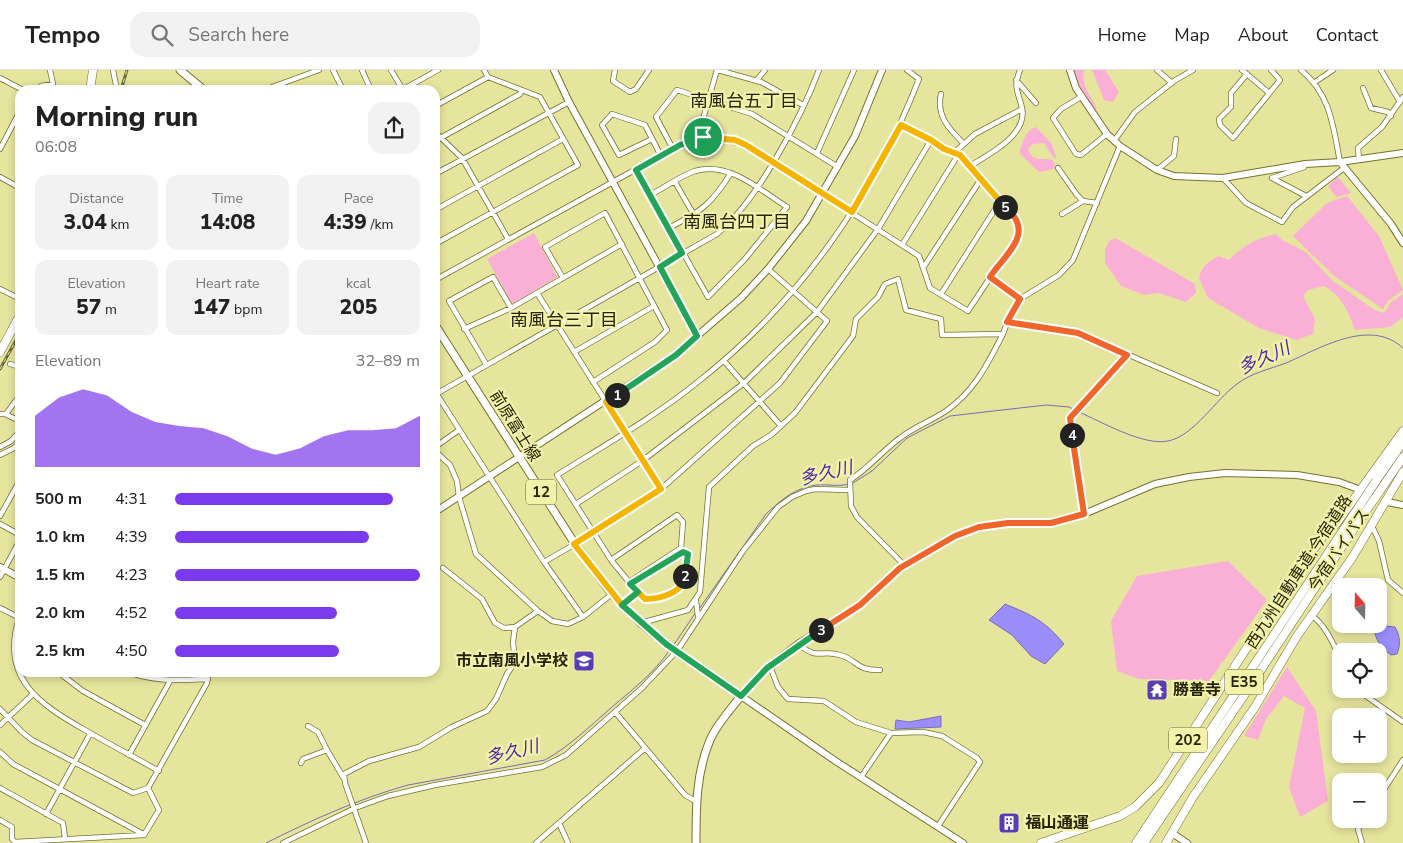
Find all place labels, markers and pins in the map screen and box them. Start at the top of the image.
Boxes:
pin [682,116,724,158]
pin: 5 [992,194,1018,220]
pin: 1 [604,382,630,408]
pin: 4 [1060,422,1084,448]
pin: 2 [672,564,698,588]
pin: 3 [808,618,834,642]
school or university icon: 市立南風小学校 [572,649,596,673]
place label: 市立南風小学校 [456,650,568,672]
temple icon: 勝善寺 [1145,678,1169,702]
place label: 勝善寺 [1173,679,1221,701]
building icon: 福山通運 [997,811,1021,835]
place label: 福山通運 [1025,812,1089,834]

